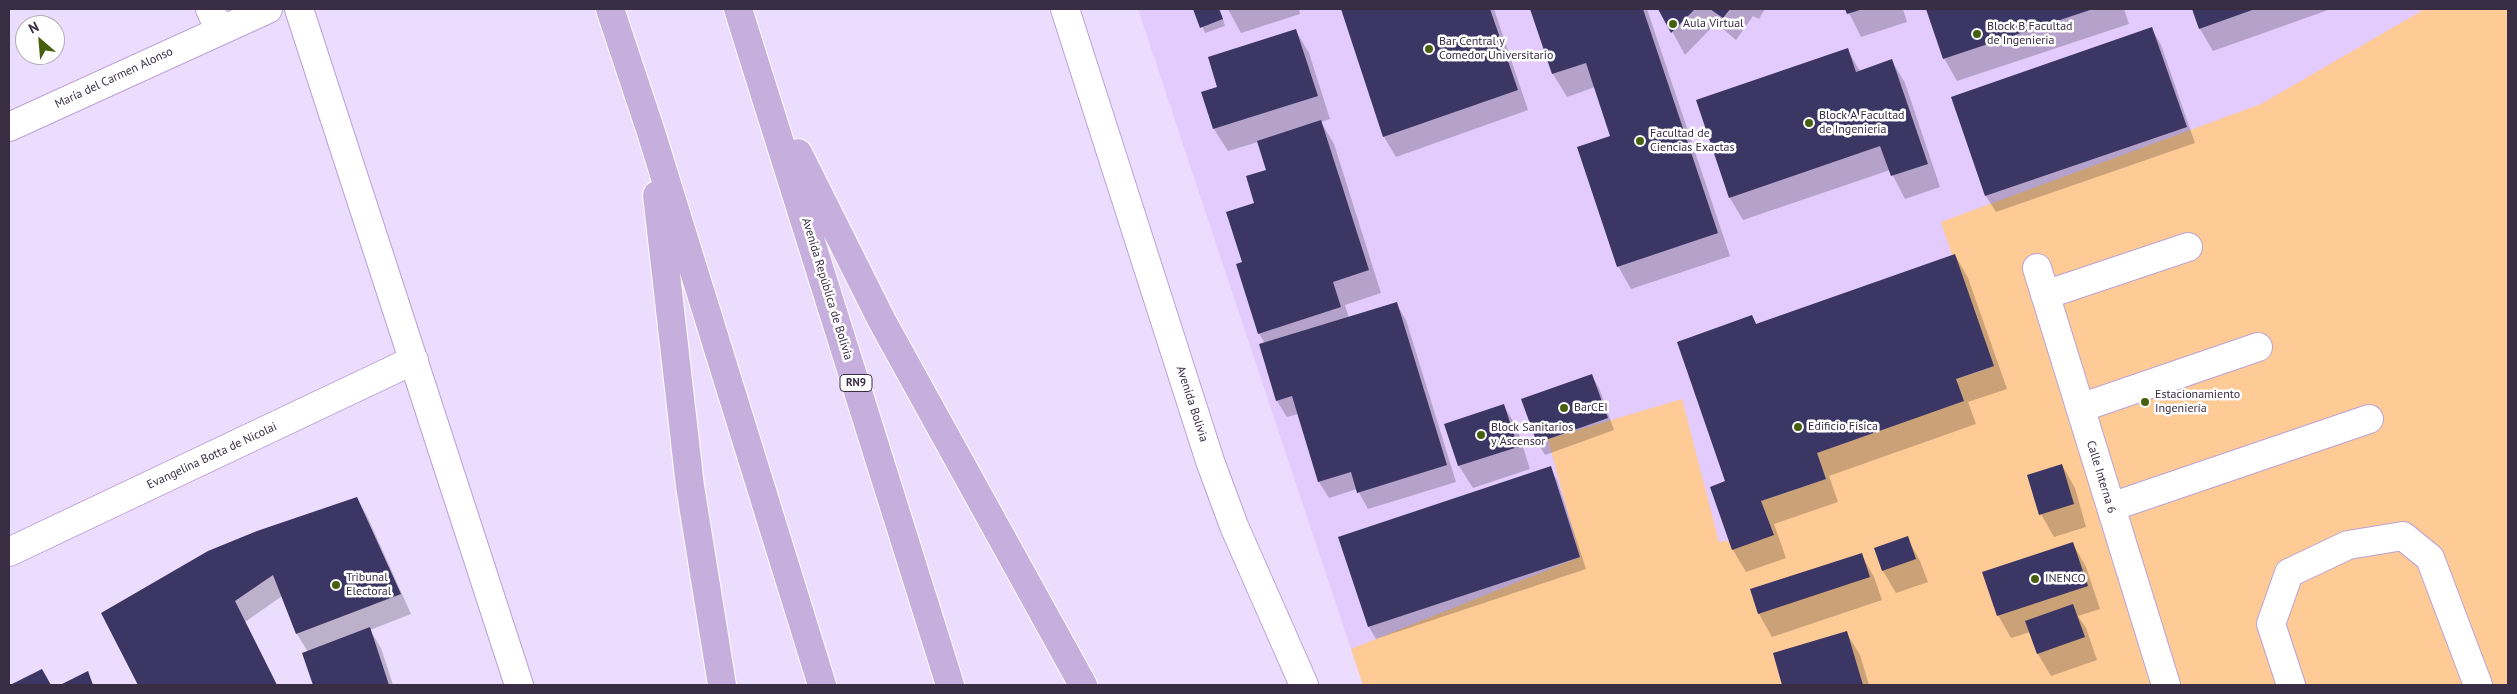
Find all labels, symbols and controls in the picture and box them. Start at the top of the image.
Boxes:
north arrow [15,15,65,65]
text: N [25,17,42,38]
place label: Aula Virtual [1683,17,1744,31]
marker: Aula Virtual [1667,18,1679,30]
place label: Block B Facultad de Ingenieria [1987,20,2073,48]
marker: Block B Facultad de Ingenieria [1971,28,1983,40]
place label: Bar Central y Comedor Universitario [1439,35,1553,63]
marker: Bar Central y Comedor Universitario [1423,43,1435,55]
street label: María del Carmen Alonso [53,44,175,112]
place label: Block A Facultad de Ingenieria [1819,109,1905,137]
marker: Block A Facultad de Ingenieria [1803,117,1815,129]
place label: Facultad de Ciencias Exactas [1650,127,1735,155]
marker: Facultad de Ciencias Exactas [1634,135,1646,147]
street label: Avenida República de Bolivia [798,216,856,362]
street label: Avenida Bolivia [1173,364,1211,444]
road number: RN9 [840,374,872,392]
place label: Estacionamiento Ingeniería [2155,388,2240,416]
marker: Estacionamiento Ingeniería [2139,396,2151,408]
place label: BarCEI [1574,401,1608,415]
marker: BarCEI [1558,402,1570,414]
street label: Evangelina Botta de Nicolai [145,420,279,492]
place label: Edificio Fisica [1808,420,1878,434]
place label: Block Sanitarios y Ascensor [1491,421,1573,449]
marker: Edificio Fisica [1792,421,1804,433]
marker: Block Sanitarios y Ascensor [1475,429,1487,441]
street label: Calle Interna 6 [2083,439,2119,515]
place label: Tribunal Electoral [346,571,391,599]
place label: INENCO [2045,572,2086,586]
marker: INENCO [2029,573,2041,585]
marker: Tribunal Electoral [330,579,342,591]

